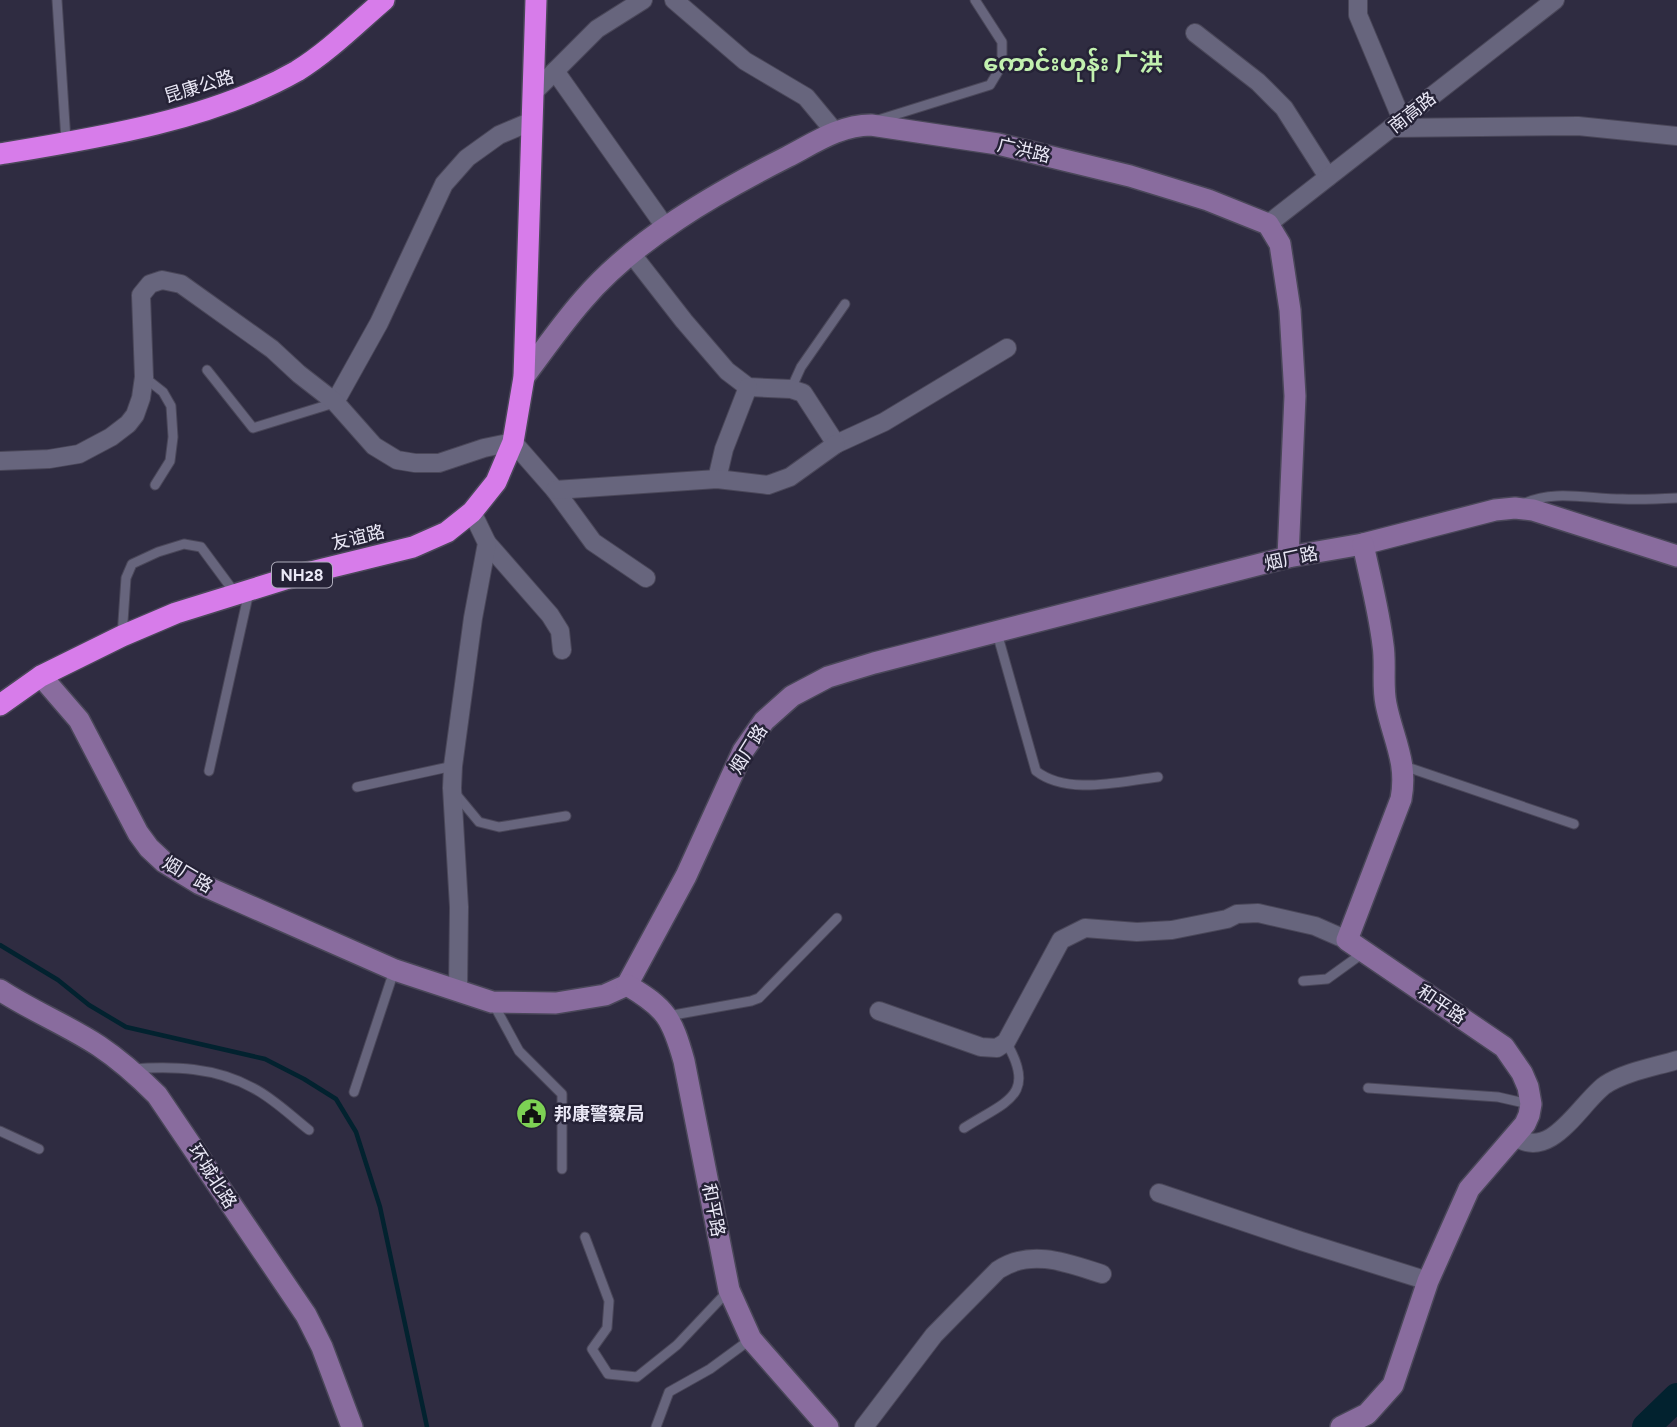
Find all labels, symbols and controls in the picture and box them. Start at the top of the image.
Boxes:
district label: ကောင်းဟုန်း 广洪 [983,47,1163,82]
street label: 昆康公路 [162,65,236,107]
street label: 南高路 [1384,87,1440,137]
street label: 广洪路 [995,134,1053,166]
street label: 友谊路 [329,520,387,554]
street label: 烟厂路 [1262,542,1320,574]
road number: NH28 [272,562,332,588]
street label: 烟厂路 [725,721,771,777]
street label: 烟厂路 [159,851,217,897]
street label: 和平路 [1414,980,1470,1028]
public building icon: 邦康警察局 [514,1096,548,1130]
place label: 邦康警察局 [554,1103,644,1124]
street label: 环城北路 [185,1140,241,1212]
street label: 和平路 [699,1181,729,1239]

